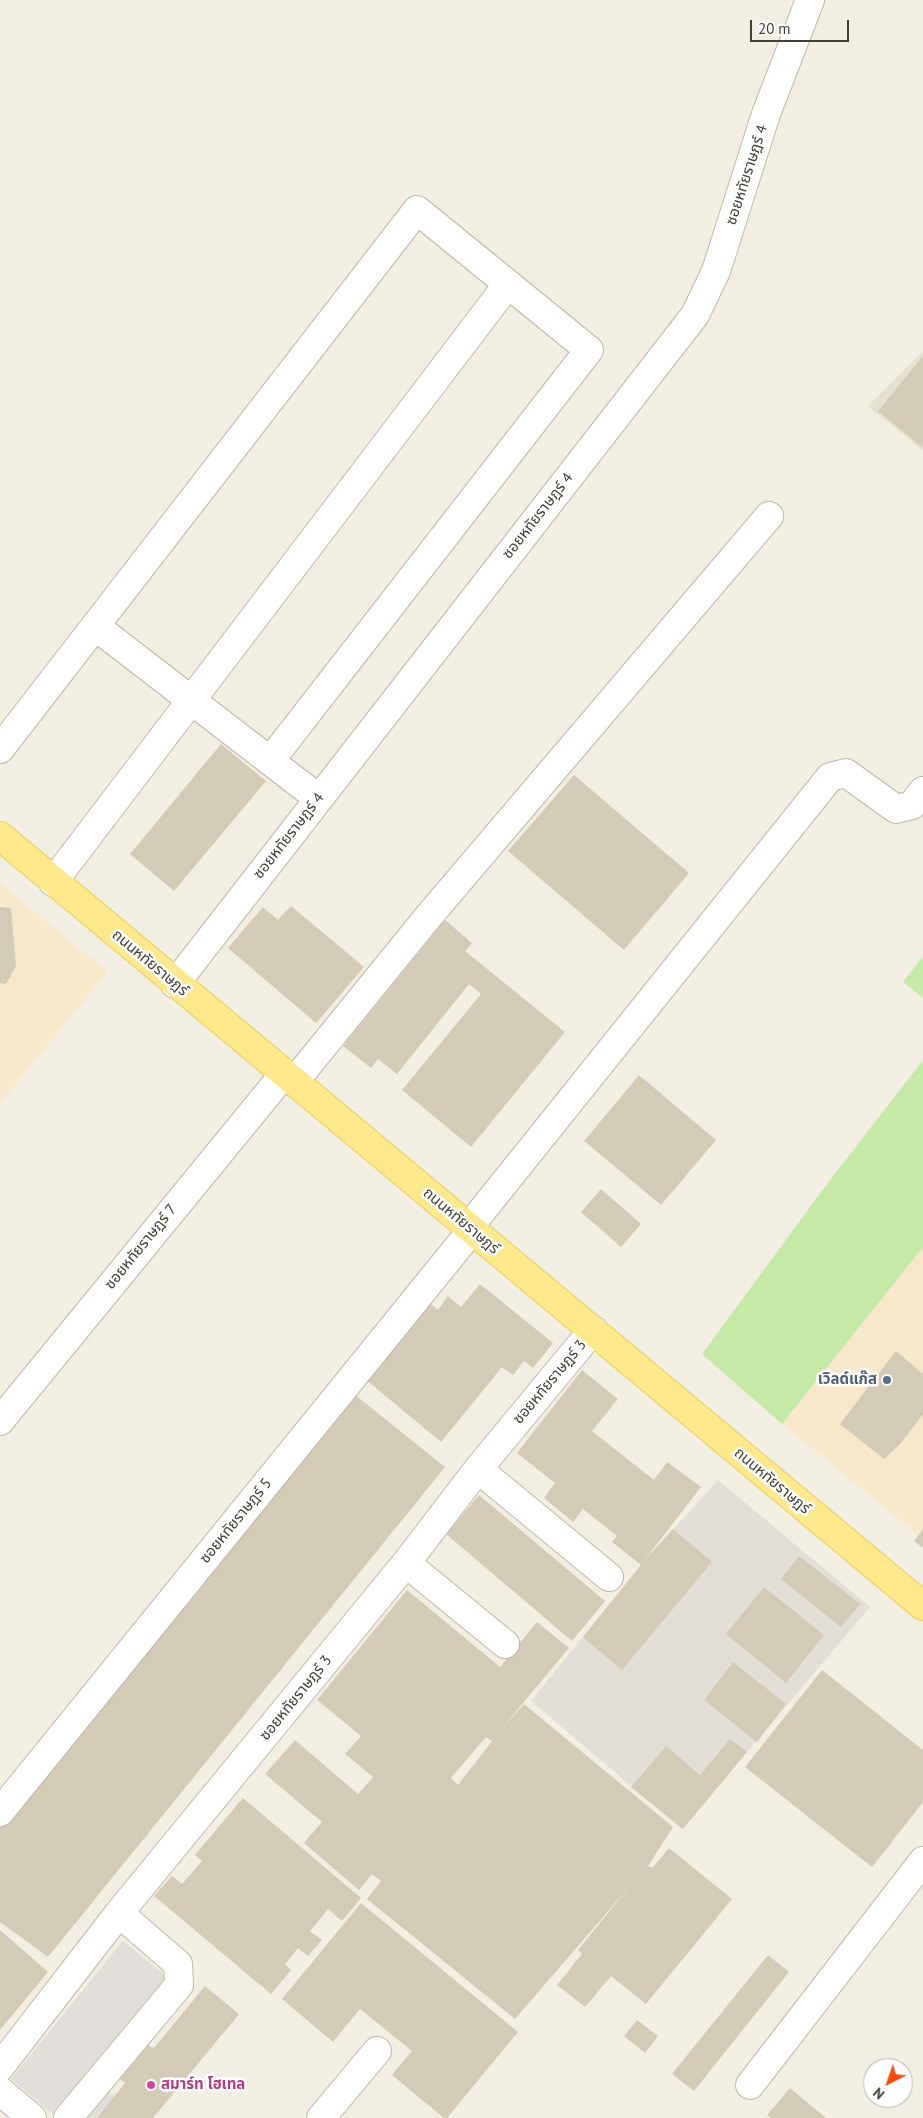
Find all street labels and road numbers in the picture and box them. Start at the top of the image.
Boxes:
street label: ซอยหทัยราษฎร์ 4 [722,123,772,227]
street label: ซอยหทัยราษฎร์ 4 [499,469,577,563]
street label: ซอยหทัยราษฎร์ 4 [250,789,328,883]
street label: ถนนหทัยราษฎร์ [108,926,192,1000]
street label: ถนนหทัยราษฎร์ [419,1184,503,1258]
street label: ซอยหทัยราษฎร์ 7 [101,1201,181,1293]
street label: ซอยหทัยราษฎร์ 3 [510,1336,590,1428]
street label: ถนนหทัยราษฎร์ [730,1444,814,1518]
street label: ซอยหทัยราษฎร์ 5 [196,1475,276,1567]
street label: ซอยหทัยราษฎร์ 3 [256,1652,336,1744]

